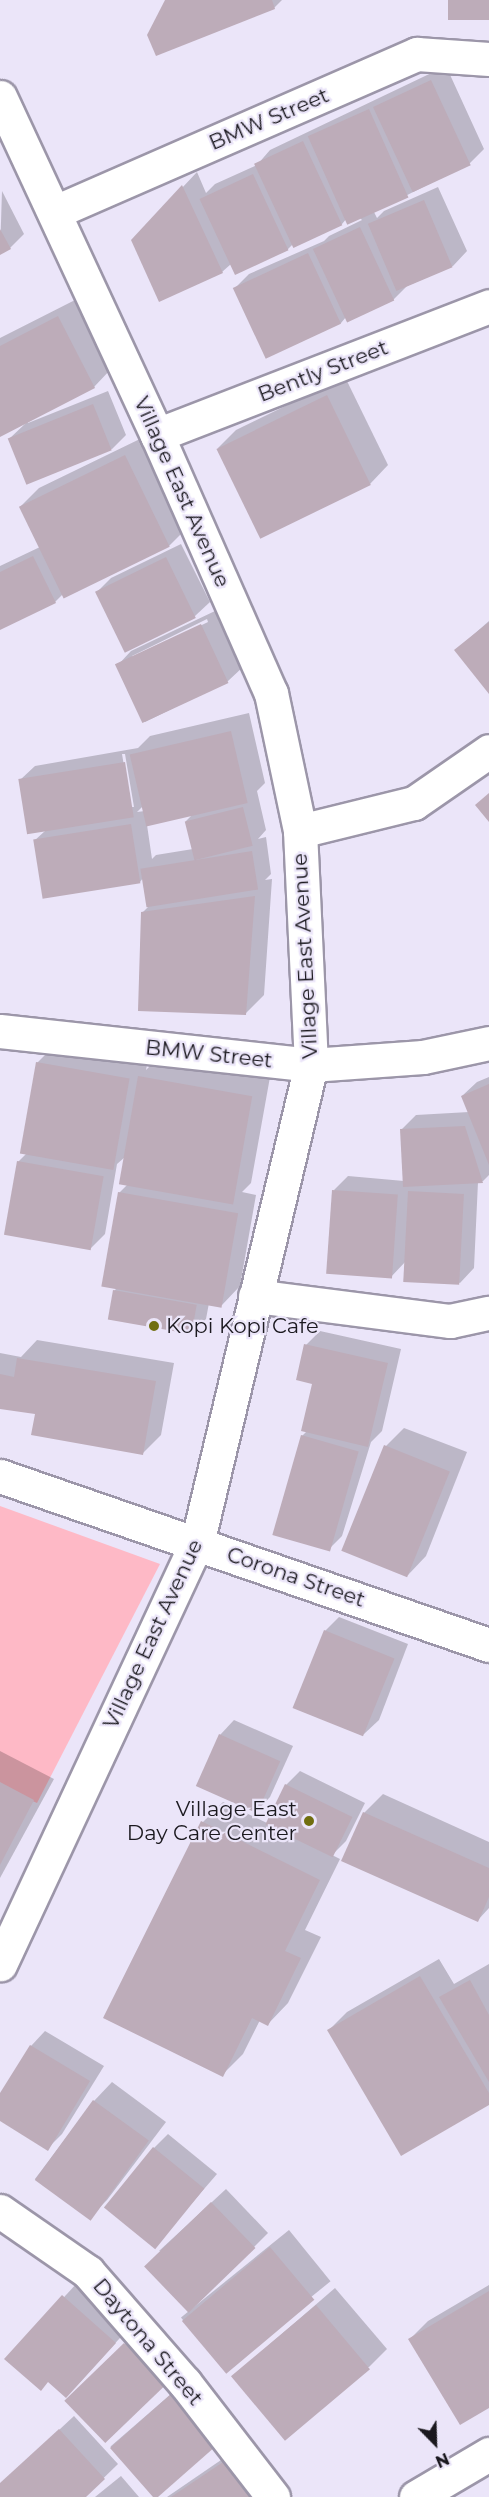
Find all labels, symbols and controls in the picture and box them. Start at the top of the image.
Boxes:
street label: BMW Street [205,82,333,156]
street label: Bently Street [254,335,392,407]
street label: Village East Avenue [129,393,235,591]
street label: Village East Avenue [287,852,323,1060]
street label: BMW Street [144,1035,274,1073]
place label: Kopi Kopi Cafe [166,1313,319,1339]
marker: Kopi Kopi Cafe [147,1319,161,1333]
street label: Village East Avenue [98,1535,208,1733]
street label: Corona Street [224,1542,368,1612]
place label: Village East Day Care Center [127,1796,297,1846]
marker: Village East Day Care Center [302,1814,316,1828]
street label: Daytona Street [88,2273,208,2411]
north arrow [405,2413,465,2473]
text: N [433,2449,452,2471]

